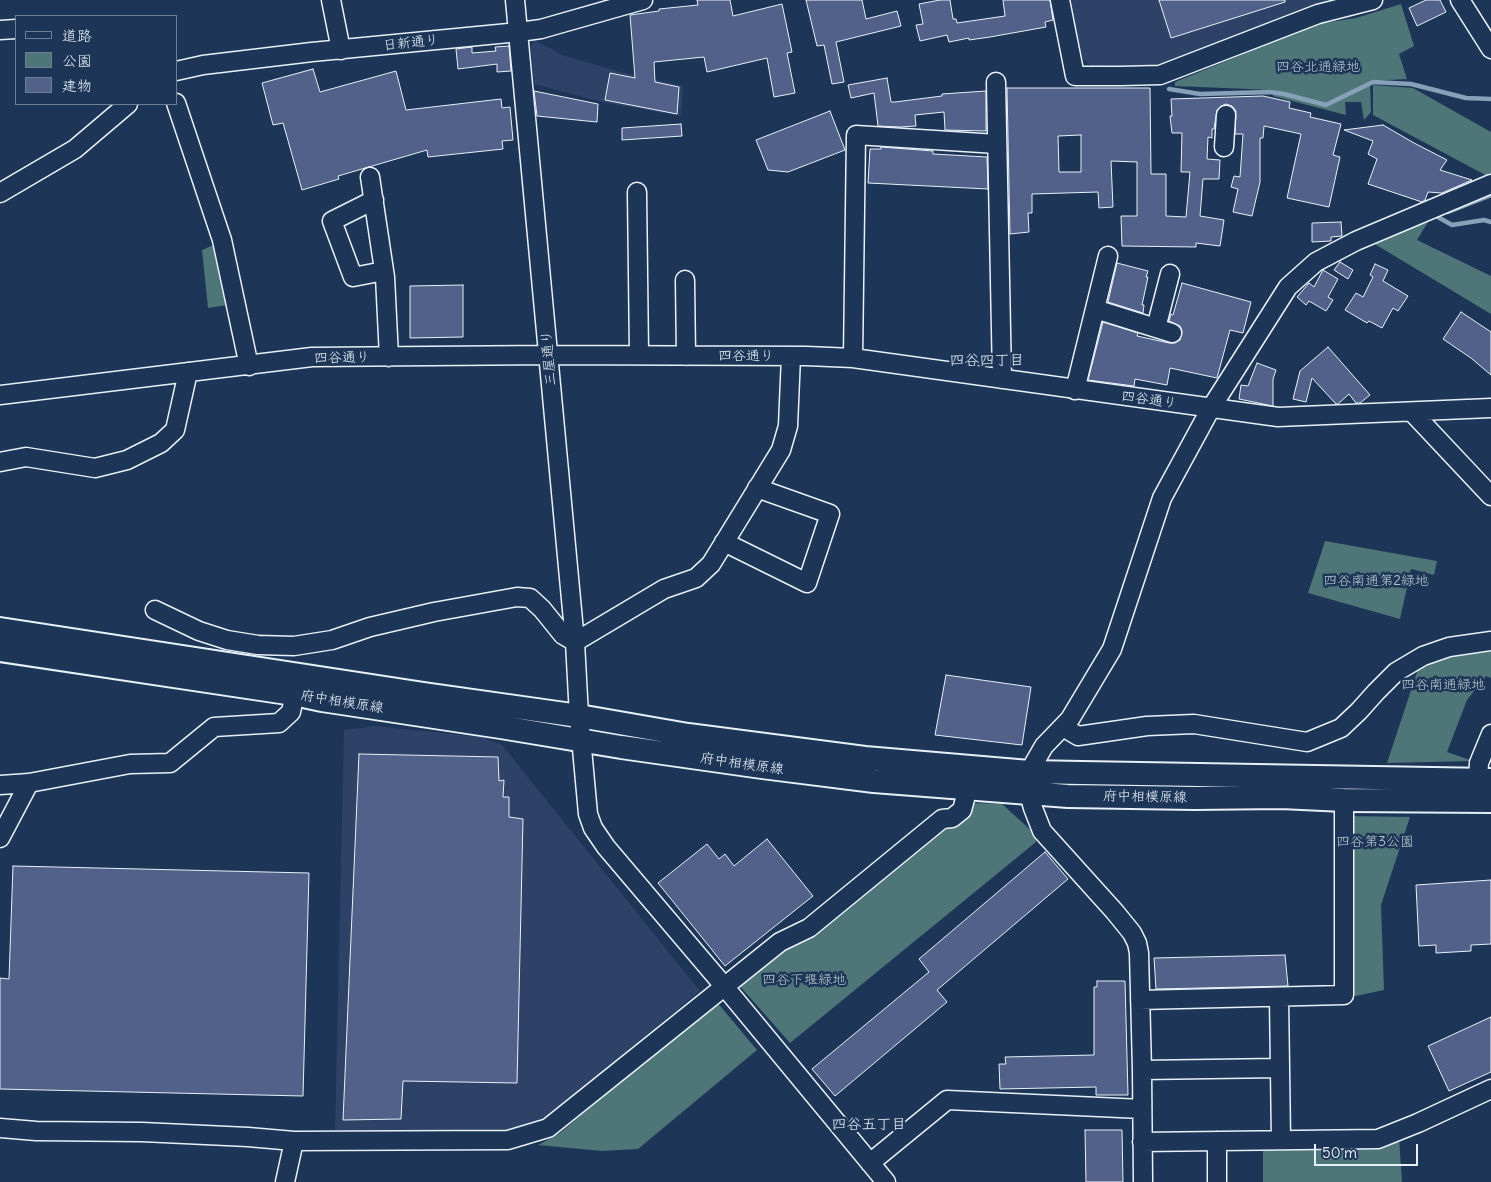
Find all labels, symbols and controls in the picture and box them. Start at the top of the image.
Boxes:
legend [15,15,178,105]
text: 道路 [62,26,92,45]
street label: 日新通り [382,32,440,54]
text: 公園 [62,51,92,70]
park label: 四谷北通緑地 [1276,59,1360,75]
text: 建物 [62,76,92,95]
street label: 三屋通り [538,329,560,387]
street label: 四谷通り [718,348,774,364]
street label: 四谷通り [314,349,370,367]
district label: 四谷四丁目 [950,352,1024,370]
street label: 四谷通り [1120,388,1178,412]
park label: 四谷南通第2緑地 [1323,573,1429,589]
park label: 四谷南通緑地 [1401,677,1485,693]
street label: 府中相模原線 [299,687,385,717]
street label: 府中相模原線 [699,750,785,778]
street label: 府中相模原線 [1103,788,1187,806]
park label: 四谷第3公園 [1336,834,1414,850]
park label: 四谷下堰緑地 [762,972,846,988]
district label: 四谷五丁目 [832,1116,906,1134]
scale bar [1316,1134,1420,1166]
text: 50 m [1322,1143,1357,1162]

